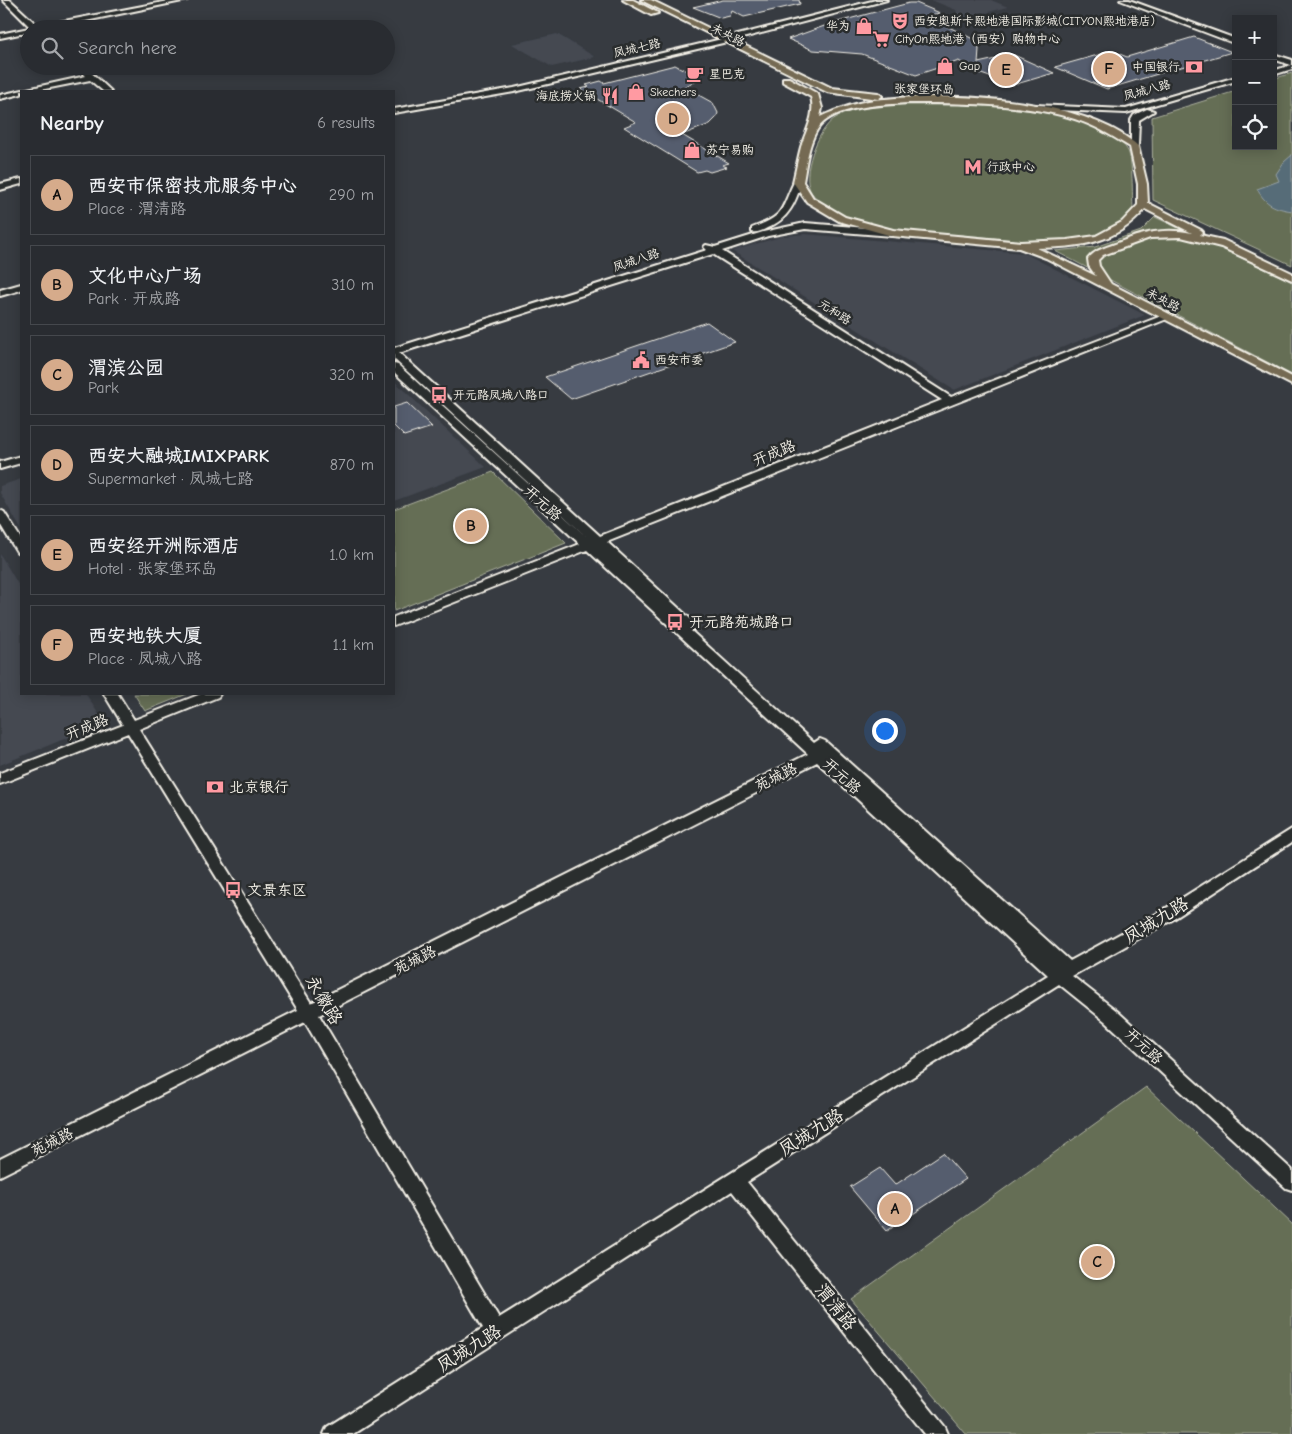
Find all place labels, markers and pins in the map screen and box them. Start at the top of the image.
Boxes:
theatre icon: 西安奥斯卡熙地港国际影城(CITYON熙地港店) [890,11,910,31]
place label: 西安奥斯卡熙地港国际影城(CITYON熙地港店) [914,14,1155,28]
shop icon: 华为 [854,16,874,36]
place label: 华为 [826,19,850,33]
supermarket icon: CityOn熙地港（西安）购物中心 [871,29,891,49]
place label: CityOn熙地港（西安）购物中心 [895,32,1060,46]
pin: F [1093,50,1125,88]
pin: E [990,51,1022,89]
shop icon: Gap [935,56,955,76]
bank icon: 中国银行 [1184,57,1204,77]
place label: Gap [959,59,980,73]
place label: 中国银行 [1132,60,1180,74]
cafe icon: 星巴克 [685,64,705,84]
place label: 星巴克 [709,67,745,81]
shop icon: Skechers [626,82,646,102]
place label: Skechers [650,85,696,99]
restaurant icon: 海底捞火锅 [600,86,620,106]
place label: 海底捞火锅 [536,89,596,103]
pin: D [657,100,689,138]
shop icon: 苏宁易购 [682,140,702,160]
place label: 苏宁易购 [706,143,754,157]
metro station icon: 行政中心 [963,157,983,177]
place label: 行政中心 [987,160,1035,174]
public building icon: 西安市委 [631,350,651,370]
place label: 西安市委 [655,353,703,367]
bus stop icon: 开元路凤城八路口 [429,385,449,405]
place label: 开元路凤城八路口 [453,388,549,402]
pin: B [455,507,487,545]
bus stop icon: 开元路苑城路口 [665,612,685,632]
place label: 开元路苑城路口 [689,613,794,631]
bank icon: 北京银行 [205,777,225,797]
place label: 北京银行 [229,778,289,796]
bus stop icon: 文景东区 [223,880,243,900]
place label: 文景东区 [247,881,307,899]
pin: A [879,1190,911,1228]
pin: C [1081,1243,1113,1281]

